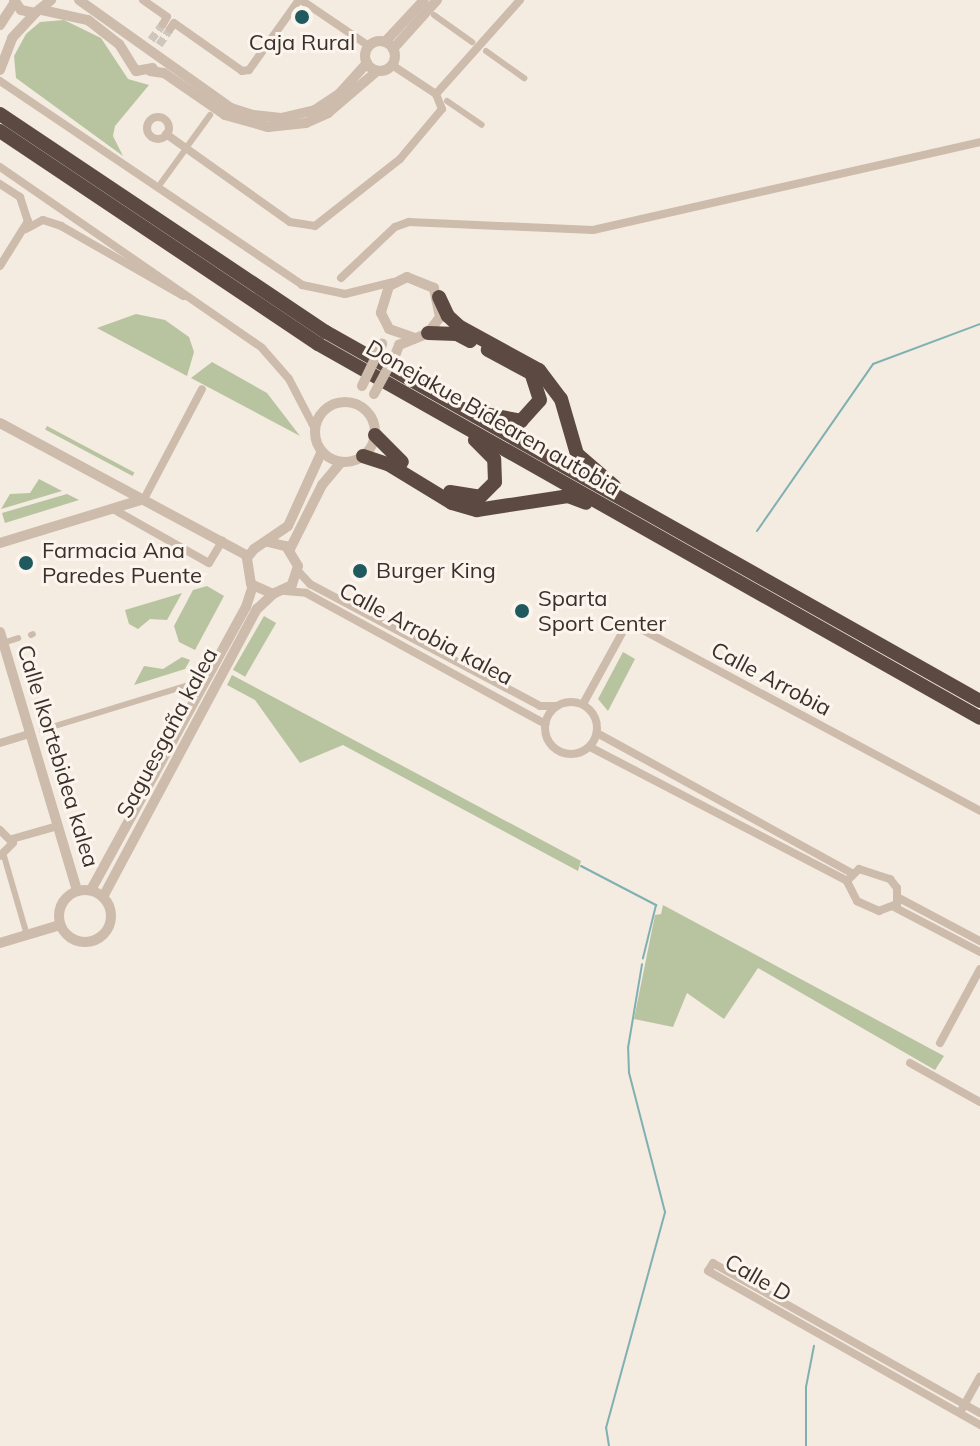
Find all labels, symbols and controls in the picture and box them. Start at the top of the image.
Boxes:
marker: Caja Rural [293,8,311,26]
place label: Caja Rural [249,30,355,56]
street label: Donejakue Bidearen autobia [361,334,625,502]
place label: Farmacia Ana Paredes Puente [42,537,202,588]
marker: Farmacia Ana Paredes Puente [17,554,35,572]
place label: Burger King [376,558,496,584]
marker: Burger King [351,562,369,580]
street label: Calle Arrobia kalea [335,577,517,691]
place label: Sparta Sport Center [538,585,666,636]
marker: Sparta Sport Center [513,602,531,620]
street label: Calle Arrobia [706,636,836,722]
street label: Calle Ikortebidea kalea [12,642,104,870]
street label: Saguesgaña kalea [111,643,223,823]
street label: Calle D [720,1248,796,1308]

